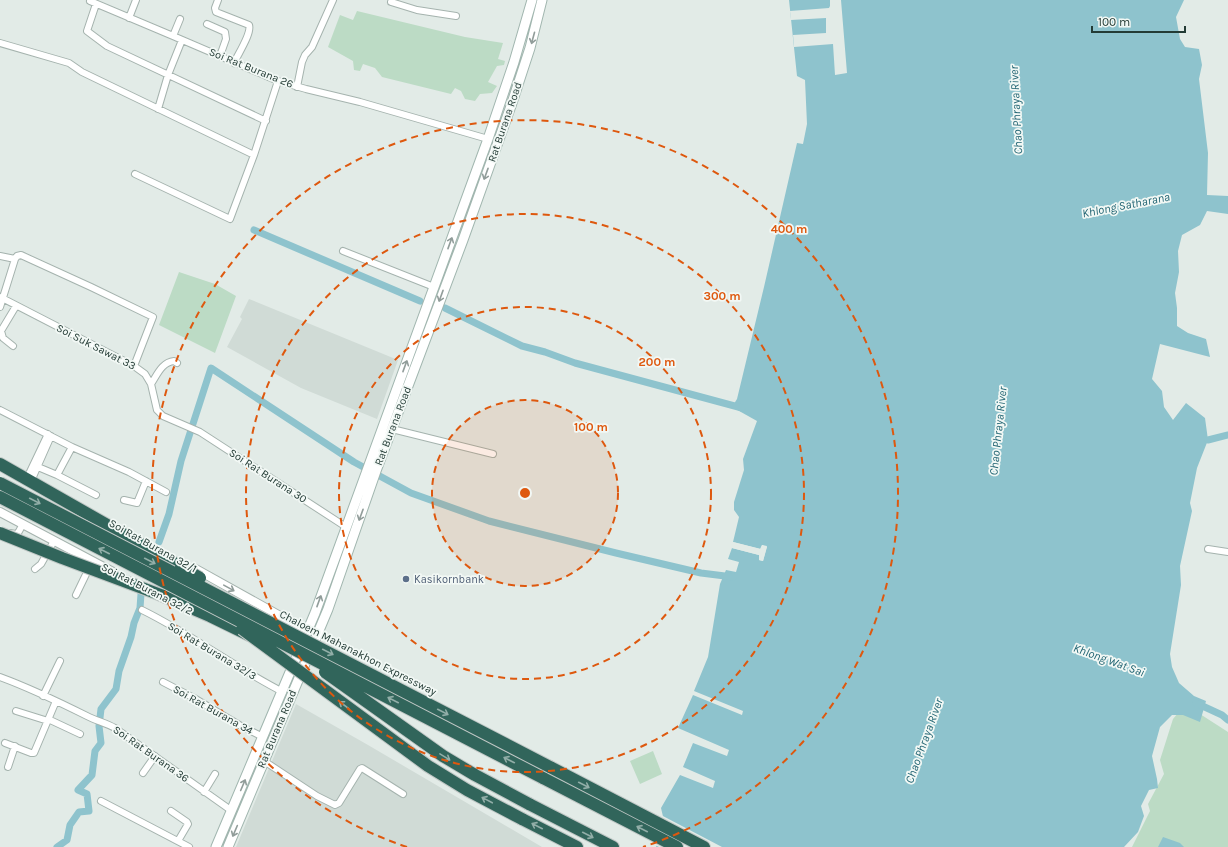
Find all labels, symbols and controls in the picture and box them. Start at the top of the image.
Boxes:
scale bar [1092,8,1185,34]
text: 100 m [1098,15,1130,29]
one-way arrow [529,31,536,44]
street label: Soi Rat Burana 26 [207,45,295,91]
water label: Chao Phraya River [1007,64,1025,155]
street label: Rat Burana Road [485,80,525,164]
one-way arrow [482,168,490,180]
water label: Khlong Satharana [1081,190,1171,220]
text: 400 m [771,222,807,236]
one-way arrow [446,238,454,250]
one-way arrow [437,289,445,301]
text: 300 m [703,289,741,303]
street label: Soi Suk Sawat 33 [54,321,138,373]
text: 200 m [639,355,675,369]
one-way arrow [402,360,410,372]
street label: Rat Burana Road [372,385,414,467]
water label: Chao Phraya River [986,385,1010,476]
text: 100 m [574,420,608,434]
street label: Soi Rat Burana 30 [227,446,309,506]
centre of rings [518,486,532,500]
one-way arrow [28,498,40,505]
one-way arrow [356,508,364,520]
street label: Soi Rat Burana 32/1 [107,517,199,575]
one-way arrow [98,547,110,554]
one-way arrow [144,557,156,565]
street label: Soi Rat Burana 32/2 [99,560,195,618]
place label: Kasikornbank [414,573,484,586]
marker: Kasikornbank [401,574,411,584]
one-way arrow [223,585,235,592]
one-way arrow [316,595,324,607]
street label: Chaloem Mahanakhon Expressway [277,608,439,698]
street label: Soi Rat Burana 32/3 [165,619,259,683]
water label: Khlong Wat Sai [1071,641,1147,679]
one-way arrow [322,649,334,657]
street label: Soi Rat Burana 34 [171,683,255,737]
street label: Rat Burana Road [255,688,299,770]
one-way arrow [388,696,400,704]
water label: Chao Phraya River [902,696,946,785]
one-way arrow [339,701,350,709]
one-way arrow [437,709,449,716]
street label: Soi Rat Burana 36 [111,723,191,785]
one-way arrow [440,753,451,761]
one-way arrow [503,756,515,763]
one-way arrow [240,780,247,792]
one-way arrow [578,781,590,789]
one-way arrow [481,796,493,804]
one-way arrow [531,822,543,830]
one-way arrow [230,824,238,836]
one-way arrow [636,825,648,832]
one-way arrow [582,831,594,839]

